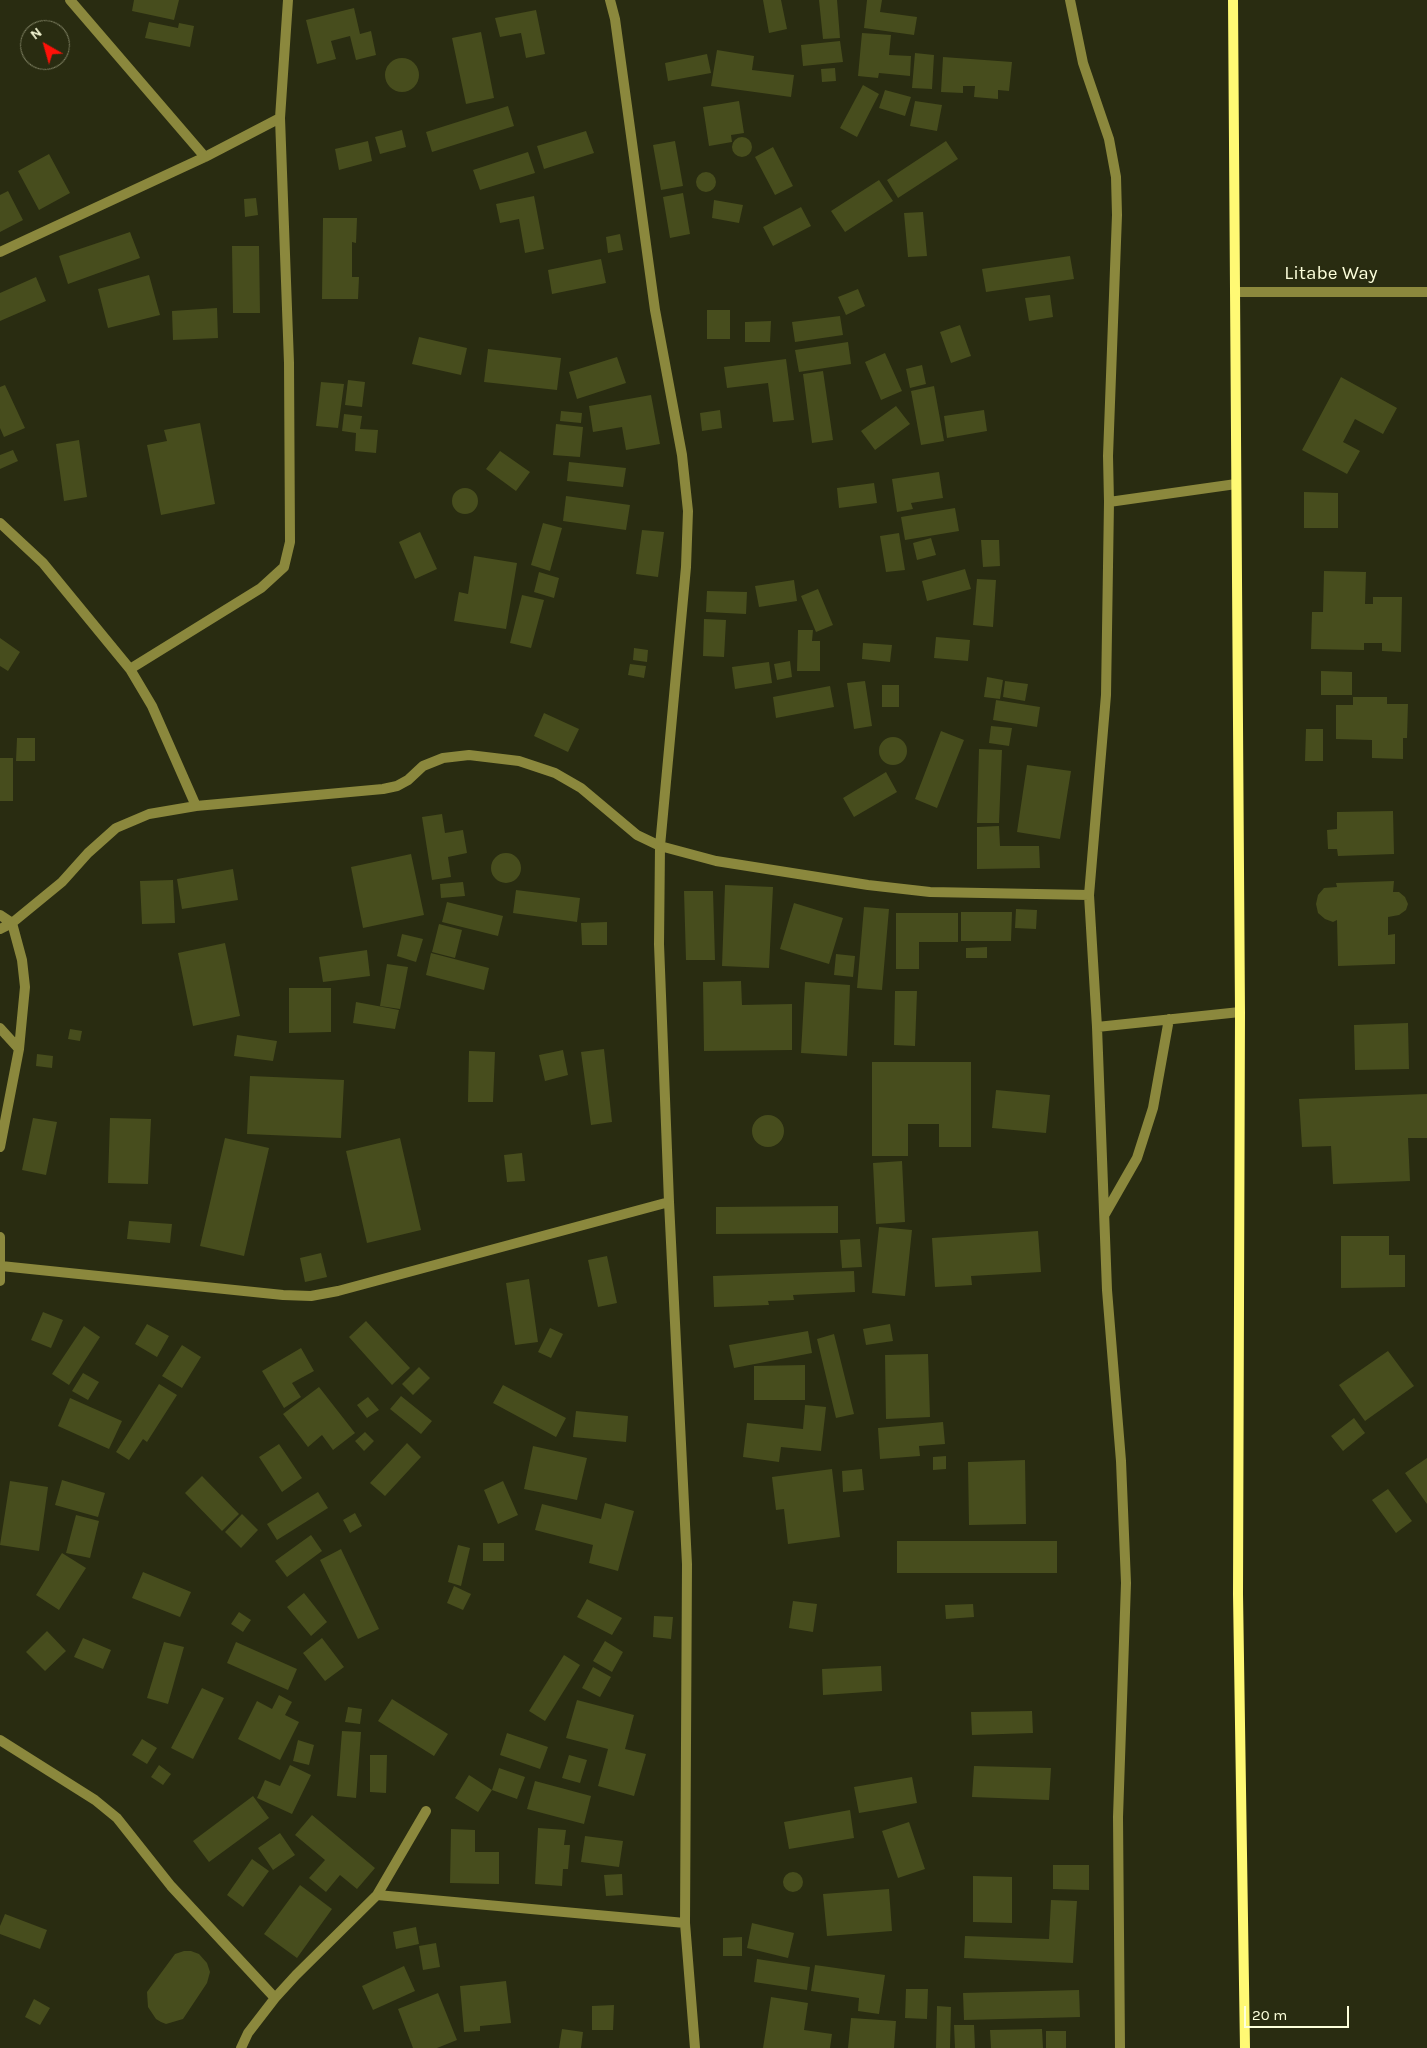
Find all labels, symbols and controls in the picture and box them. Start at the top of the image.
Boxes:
north arrow [20,20,70,70]
text: N [27,24,45,43]
street label: Litabe Way [1284,263,1378,285]
scale bar [1247,1996,1352,2028]
text: 20 m [1252,2006,1287,2024]

